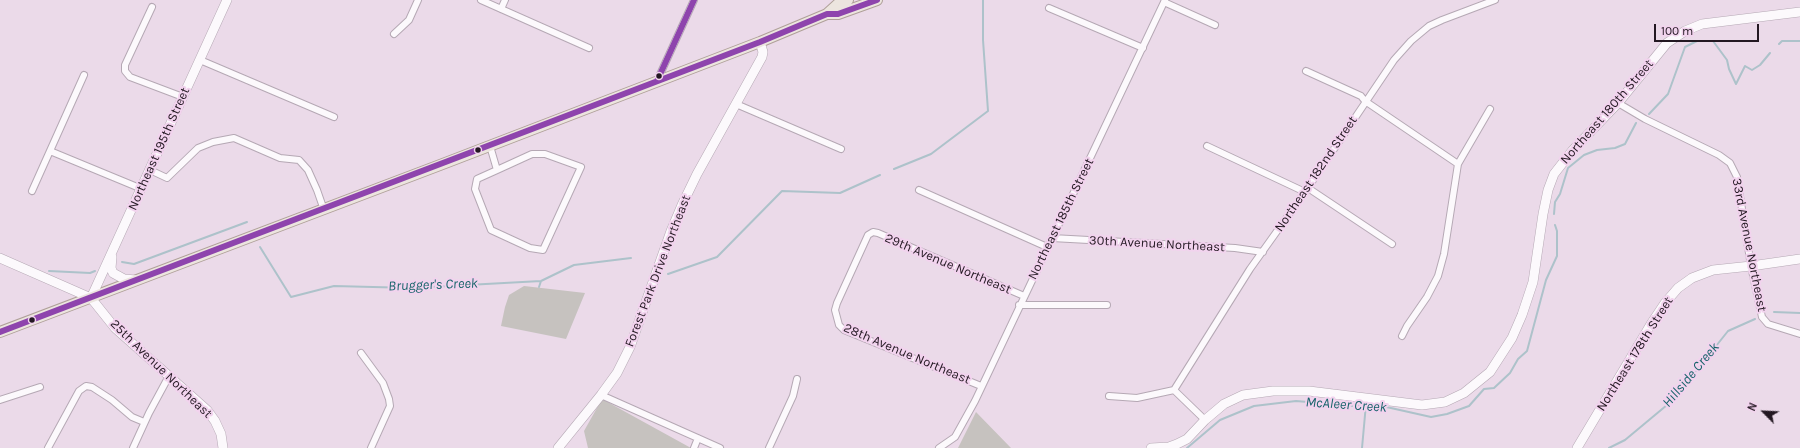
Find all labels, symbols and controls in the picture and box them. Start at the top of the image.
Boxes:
scale bar [1656,16,1761,42]
text: 100 m [1661,24,1693,38]
street label: Northeast 180th Street [1557,56,1657,168]
unlabelled marker [654,71,664,81]
street label: Northeast 195th Street [125,85,193,213]
street label: Northeast 182nd Street [1271,113,1361,235]
unlabelled marker [473,145,483,155]
street label: Northeast 185th Street [1025,156,1097,282]
street label: 33rd Avenue Northeast [1728,177,1770,313]
street label: Forest Park Drive Northeast [622,193,694,349]
street label: 29th Avenue Northeast [882,230,1014,298]
street label: 30th Avenue Northeast [1089,233,1225,255]
water label: Brugger's Creek [388,275,478,295]
street label: Northeast 178th Street [1593,294,1677,414]
unlabelled marker [27,315,37,325]
street label: 25th Avenue Northeast [107,316,215,422]
street label: 28th Avenue Northeast [841,320,973,388]
water label: Hillside Creek [1659,339,1723,411]
north arrow [1744,392,1784,432]
water label: McAleer Creek [1305,394,1387,416]
text: N [1745,401,1760,413]

